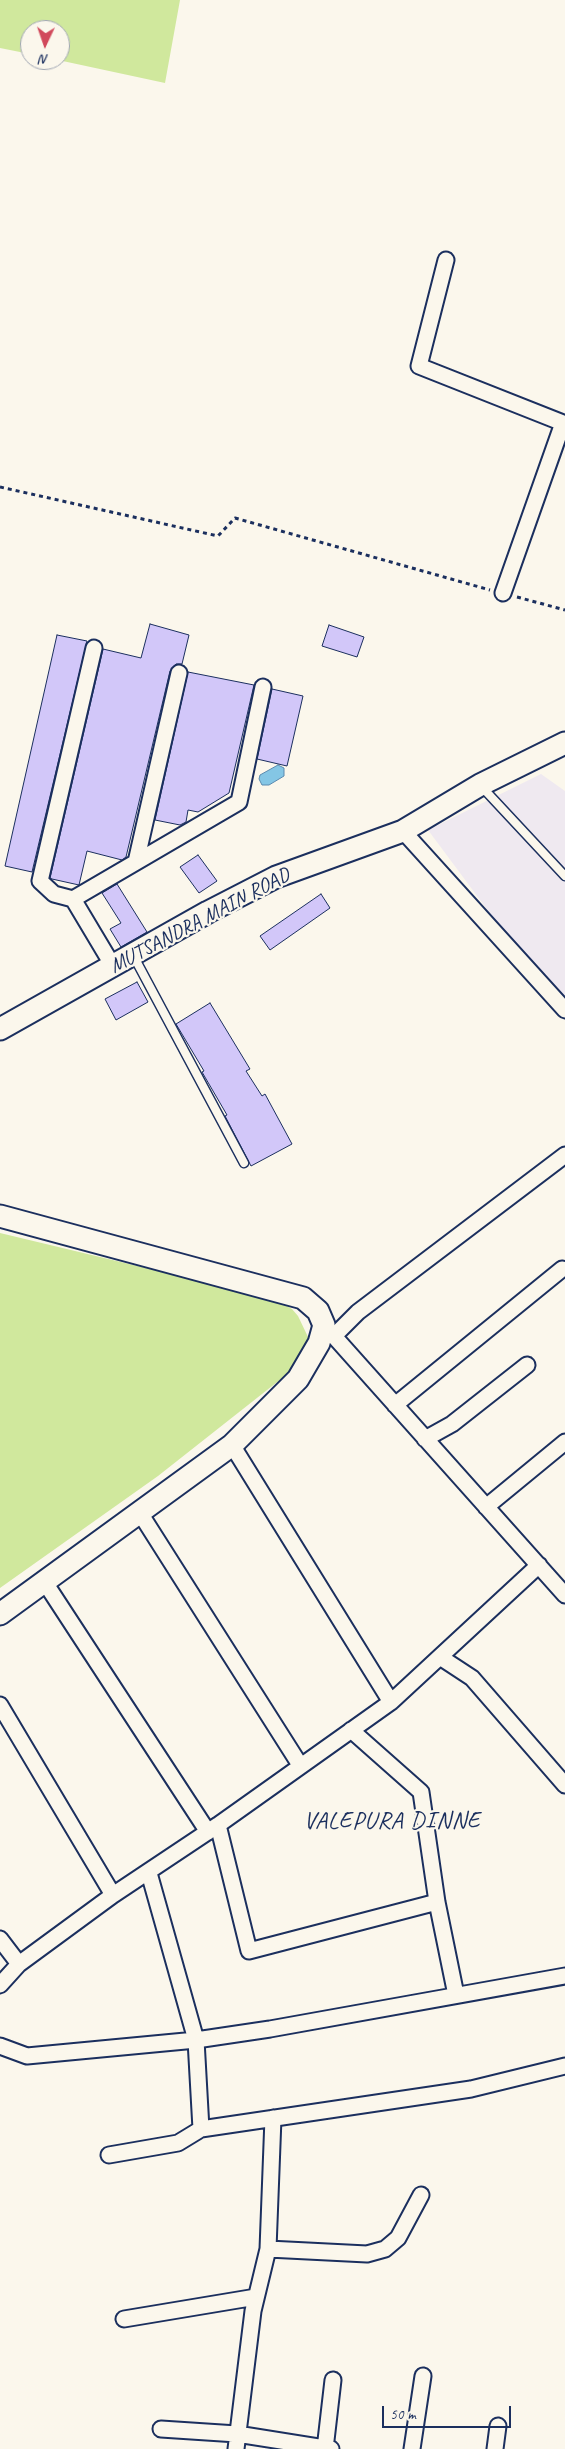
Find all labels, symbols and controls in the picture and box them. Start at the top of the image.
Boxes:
north arrow [20,20,70,70]
text: N [39,51,49,68]
street label: MUTSANDRA MAIN ROAD [106,863,294,979]
district label: VALEPURA DINNE [303,1808,481,1836]
scale bar [385,2396,514,2428]
text: 50 m [390,2405,416,2424]

